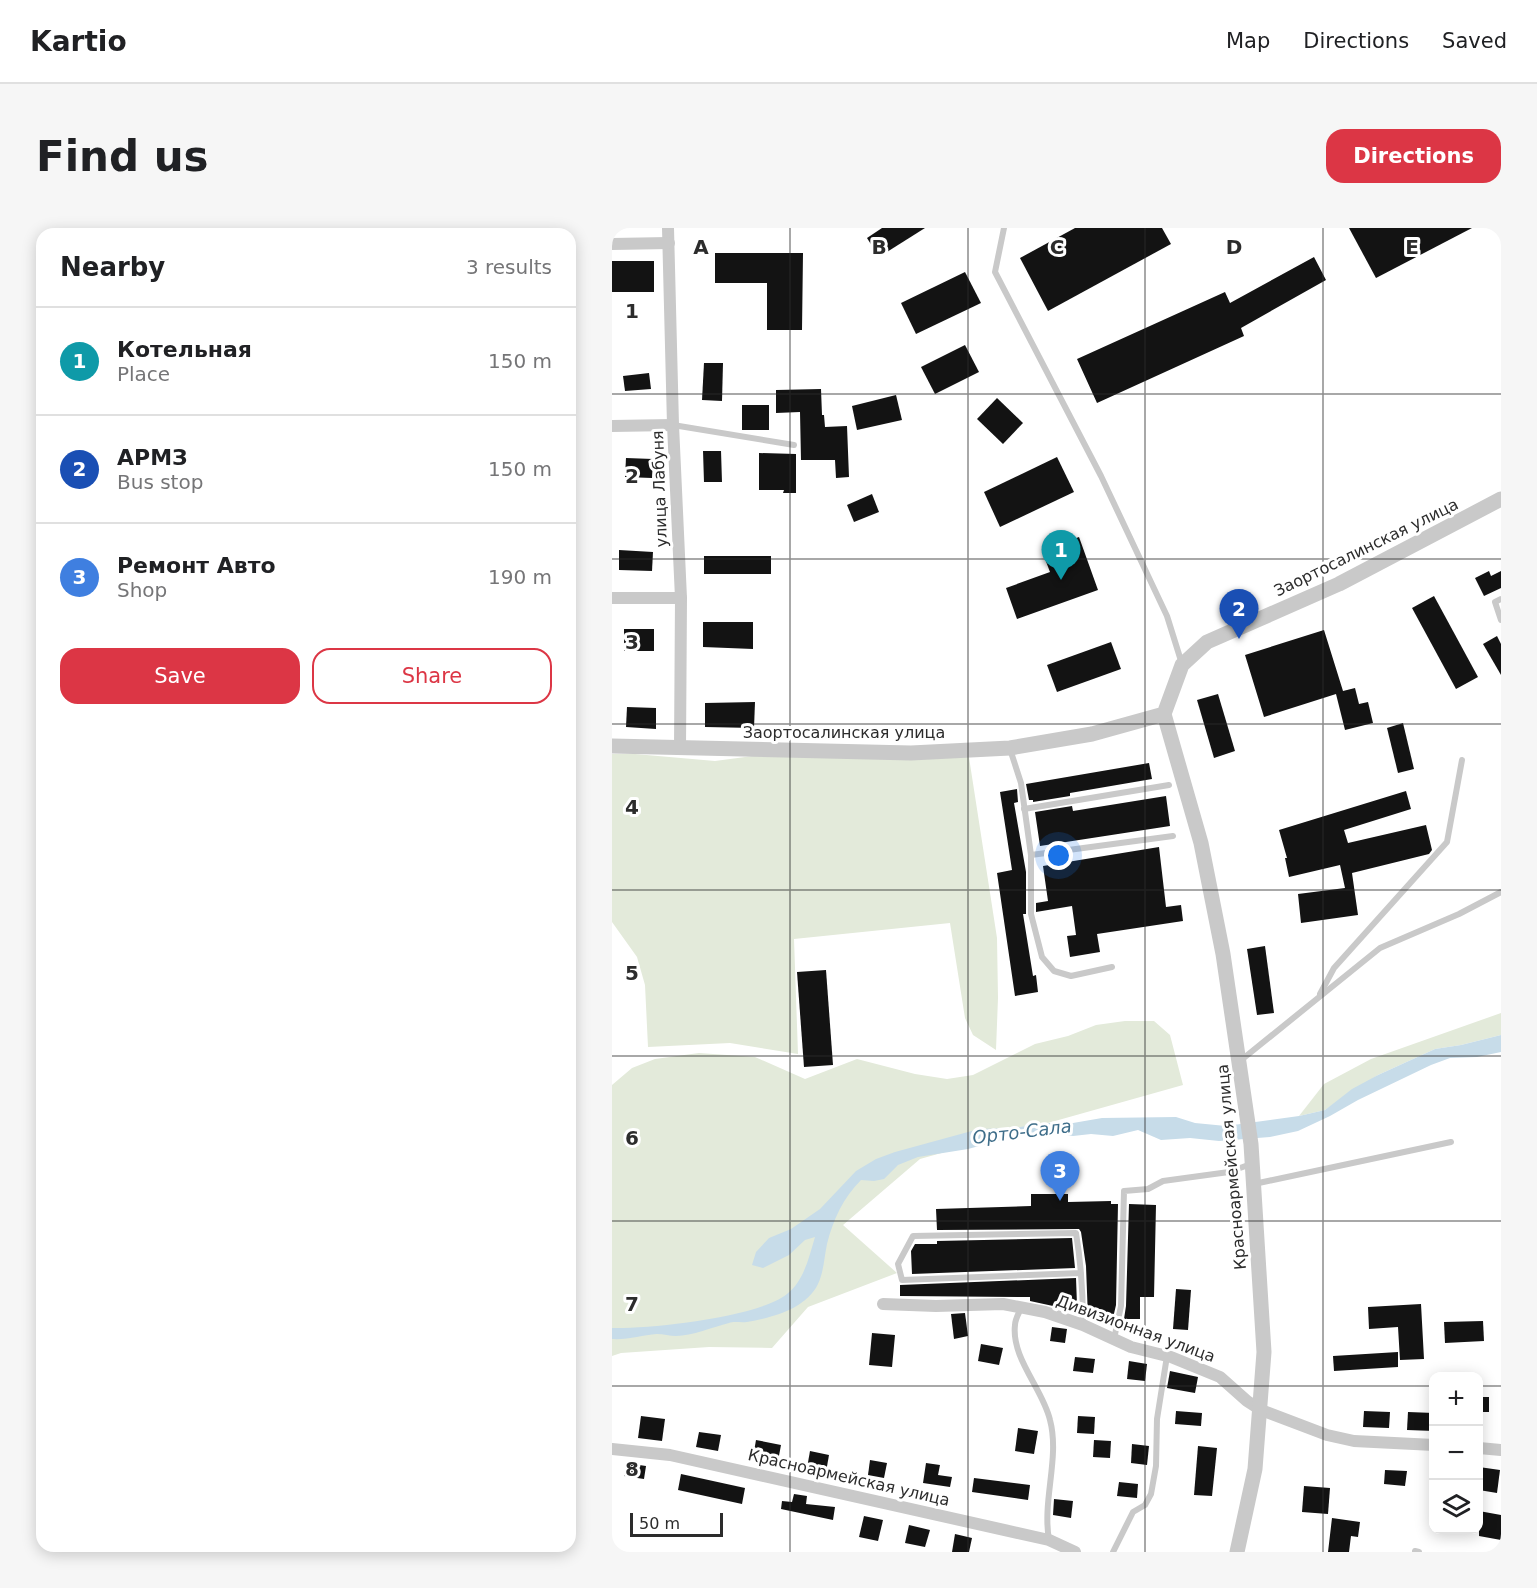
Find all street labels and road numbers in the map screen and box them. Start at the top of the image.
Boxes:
street label: улица Лабуня [648,430,671,548]
street label: Заортосалинская улица [1271,495,1461,600]
street label: Заортосалинская улица [743,723,945,742]
street label: Красноармейская улица [1213,1063,1250,1271]
street label: Дивизионная улица [1054,1291,1218,1366]
street label: Красноармейская улица [746,1445,952,1510]

